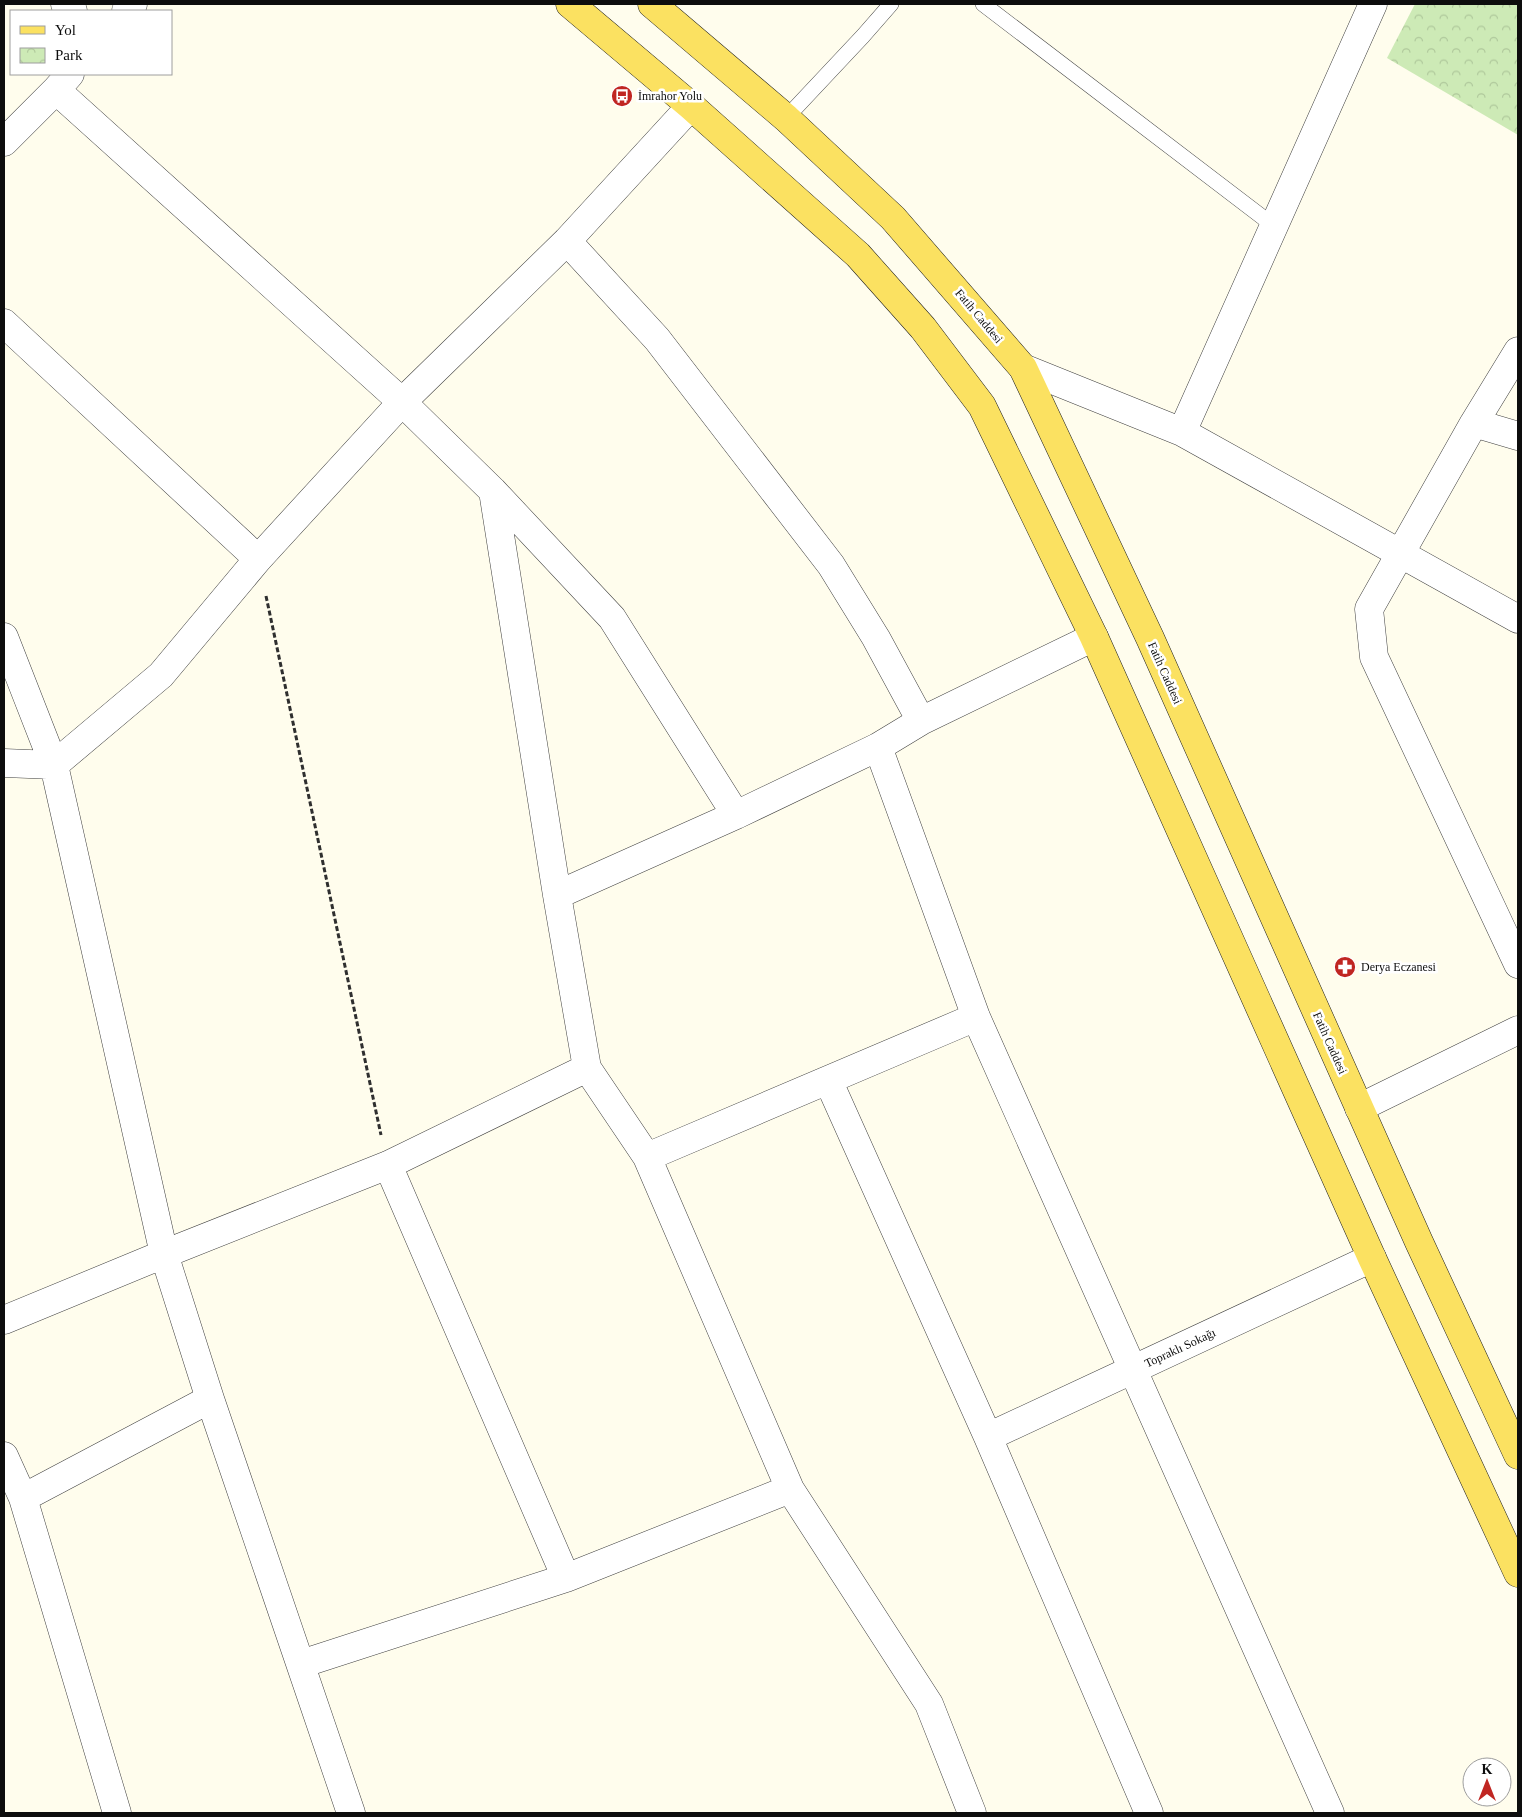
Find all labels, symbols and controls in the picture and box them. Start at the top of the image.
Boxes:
legend [10,10,172,75]
text: Yol [55,22,76,38]
text: Park [55,47,83,63]
bus stop icon: İmrahor Yolu [610,84,634,108]
place label: İmrahor Yolu [638,89,702,103]
street label: Fatih Caddesi [952,286,1006,346]
street label: Fatih Caddesi [1145,640,1185,707]
pharmacy icon: Derya Eczanesi [1333,955,1357,979]
place label: Derya Eczanesi [1361,960,1437,974]
street label: Fatih Caddesi [1310,1010,1350,1077]
street label: Topraklı Sokağı [1142,1325,1218,1371]
north arrow [1462,1757,1512,1807]
text: K [1482,1762,1493,1777]

